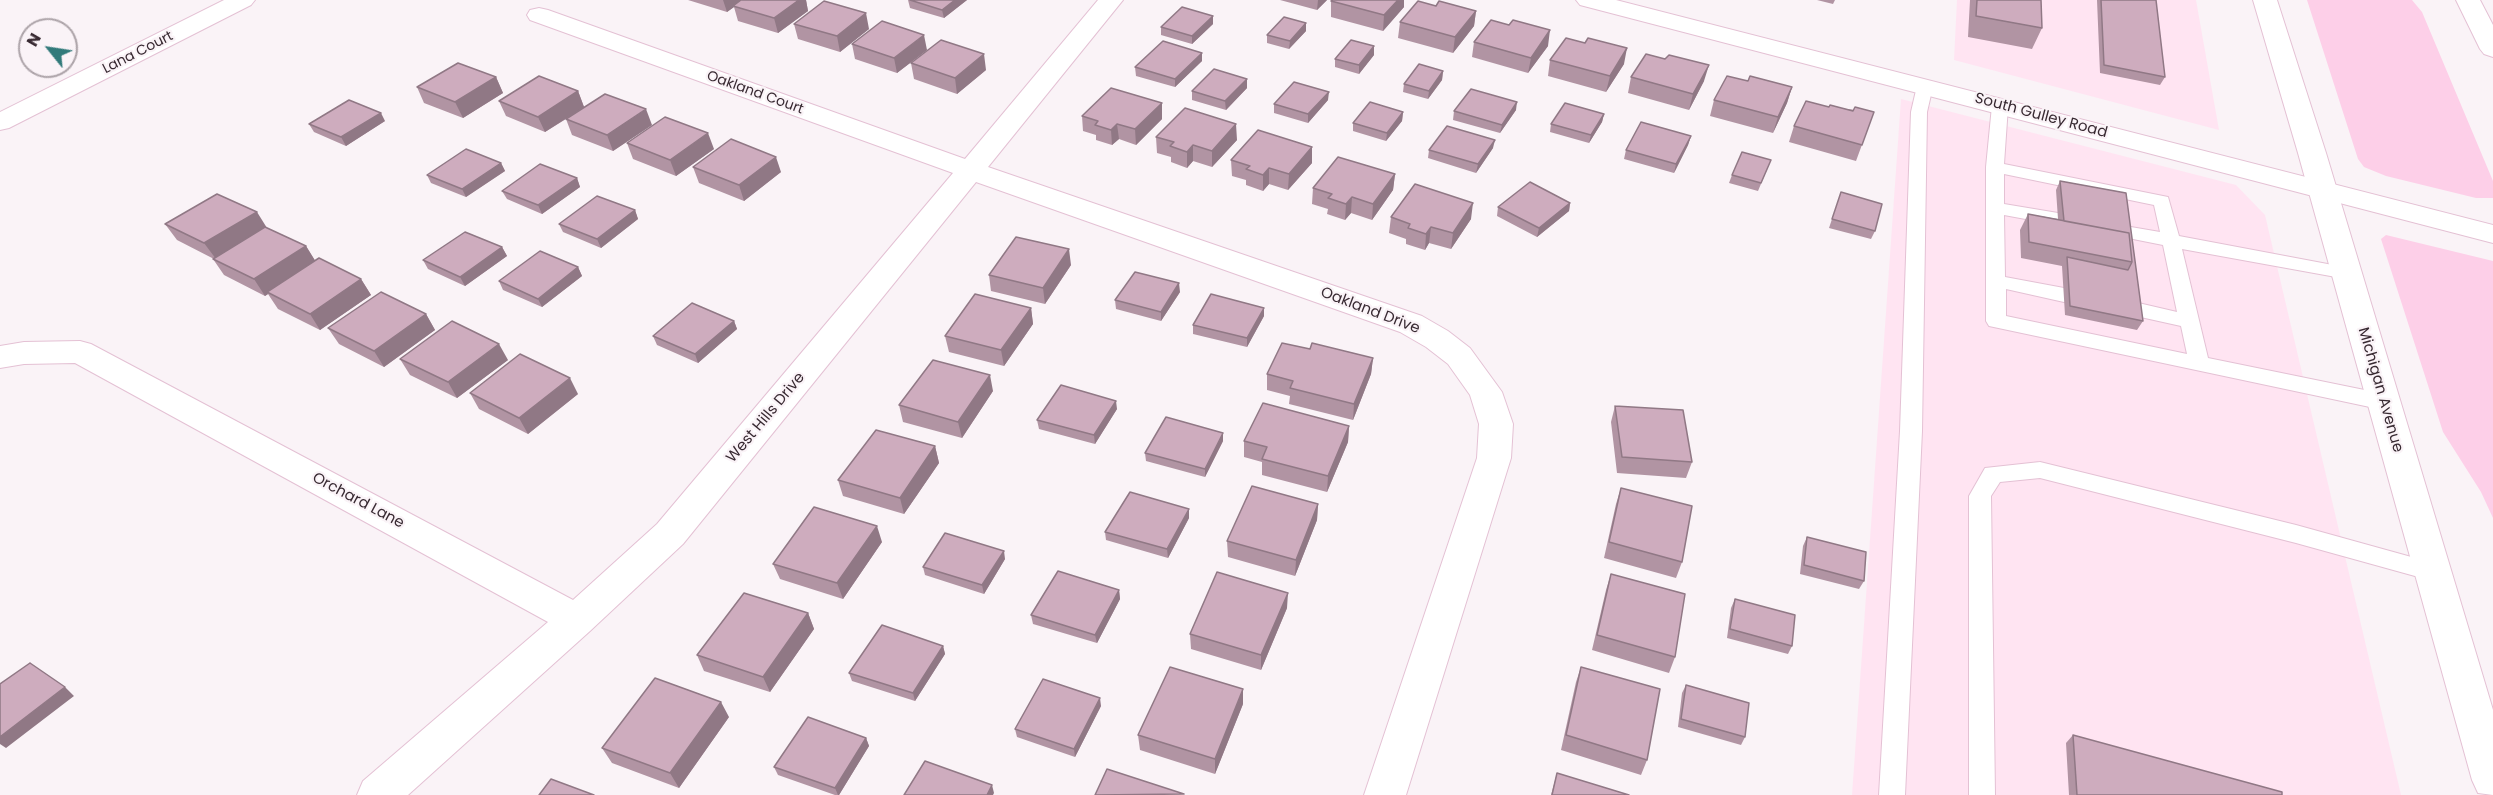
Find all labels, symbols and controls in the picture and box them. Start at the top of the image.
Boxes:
north arrow [18,18,78,78]
street label: Lana Court [100,28,176,78]
text: N [21,29,47,51]
street label: Oakland Court [704,68,806,118]
street label: South Gulley Road [1973,90,2109,142]
street label: Oakland Drive [1318,284,1422,338]
street label: Michigan Avenue [2354,325,2406,455]
street label: West Hills Drive [723,369,809,467]
street label: Orchard Lane [309,469,407,533]

